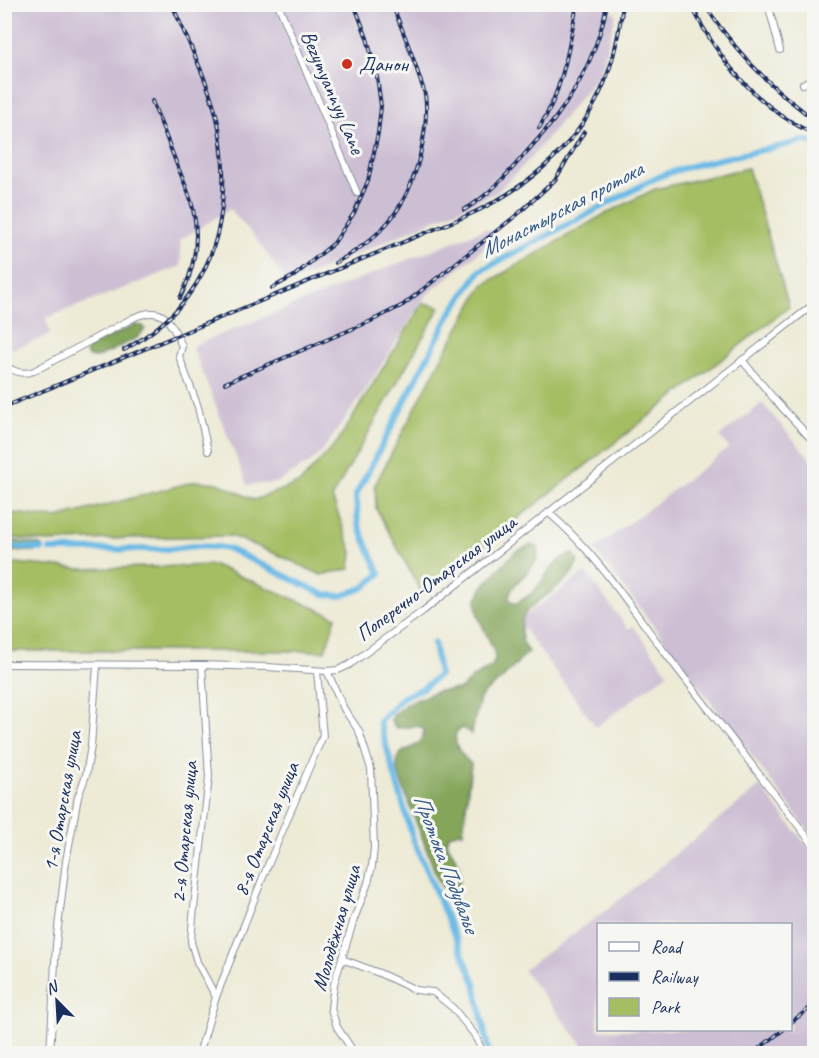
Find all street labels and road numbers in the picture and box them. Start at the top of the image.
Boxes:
street label: Bezymyannyy Lane [295,26,371,159]
street label: Поперечно-Отарская улица [351,508,523,647]
street label: 1-я Отарская улица [37,727,87,873]
street label: 8-я Отарская улица [227,757,305,900]
street label: 2-я Отарская улица [165,758,203,904]
street label: Молодёжная улица [306,861,367,994]

